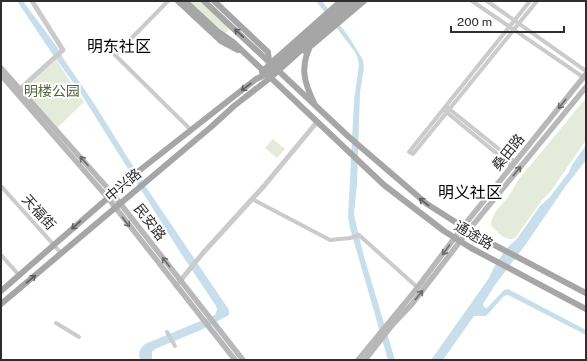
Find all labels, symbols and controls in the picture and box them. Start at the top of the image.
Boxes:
scale bar [451,8,564,34]
text: 200 m [457,15,492,29]
one-way arrow [234,28,244,38]
district label: 明东社区 [87,37,151,56]
park label: 明楼公园 [24,83,80,99]
one-way arrow [240,83,251,92]
one-way arrow [557,99,566,110]
street label: 桑田路 [489,131,527,173]
one-way arrow [80,156,89,166]
street label: 中兴路 [102,165,144,205]
one-way arrow [513,166,522,177]
district label: 明义社区 [438,183,502,202]
street label: 天福街 [19,191,59,233]
one-way arrow [418,198,429,206]
street label: 民安路 [131,201,169,243]
one-way arrow [121,216,130,227]
street label: 通途路 [452,218,496,252]
one-way arrow [71,221,82,230]
one-way arrow [442,244,450,255]
one-way arrow [162,257,170,268]
one-way arrow [25,275,36,284]
one-way arrow [414,289,423,300]

